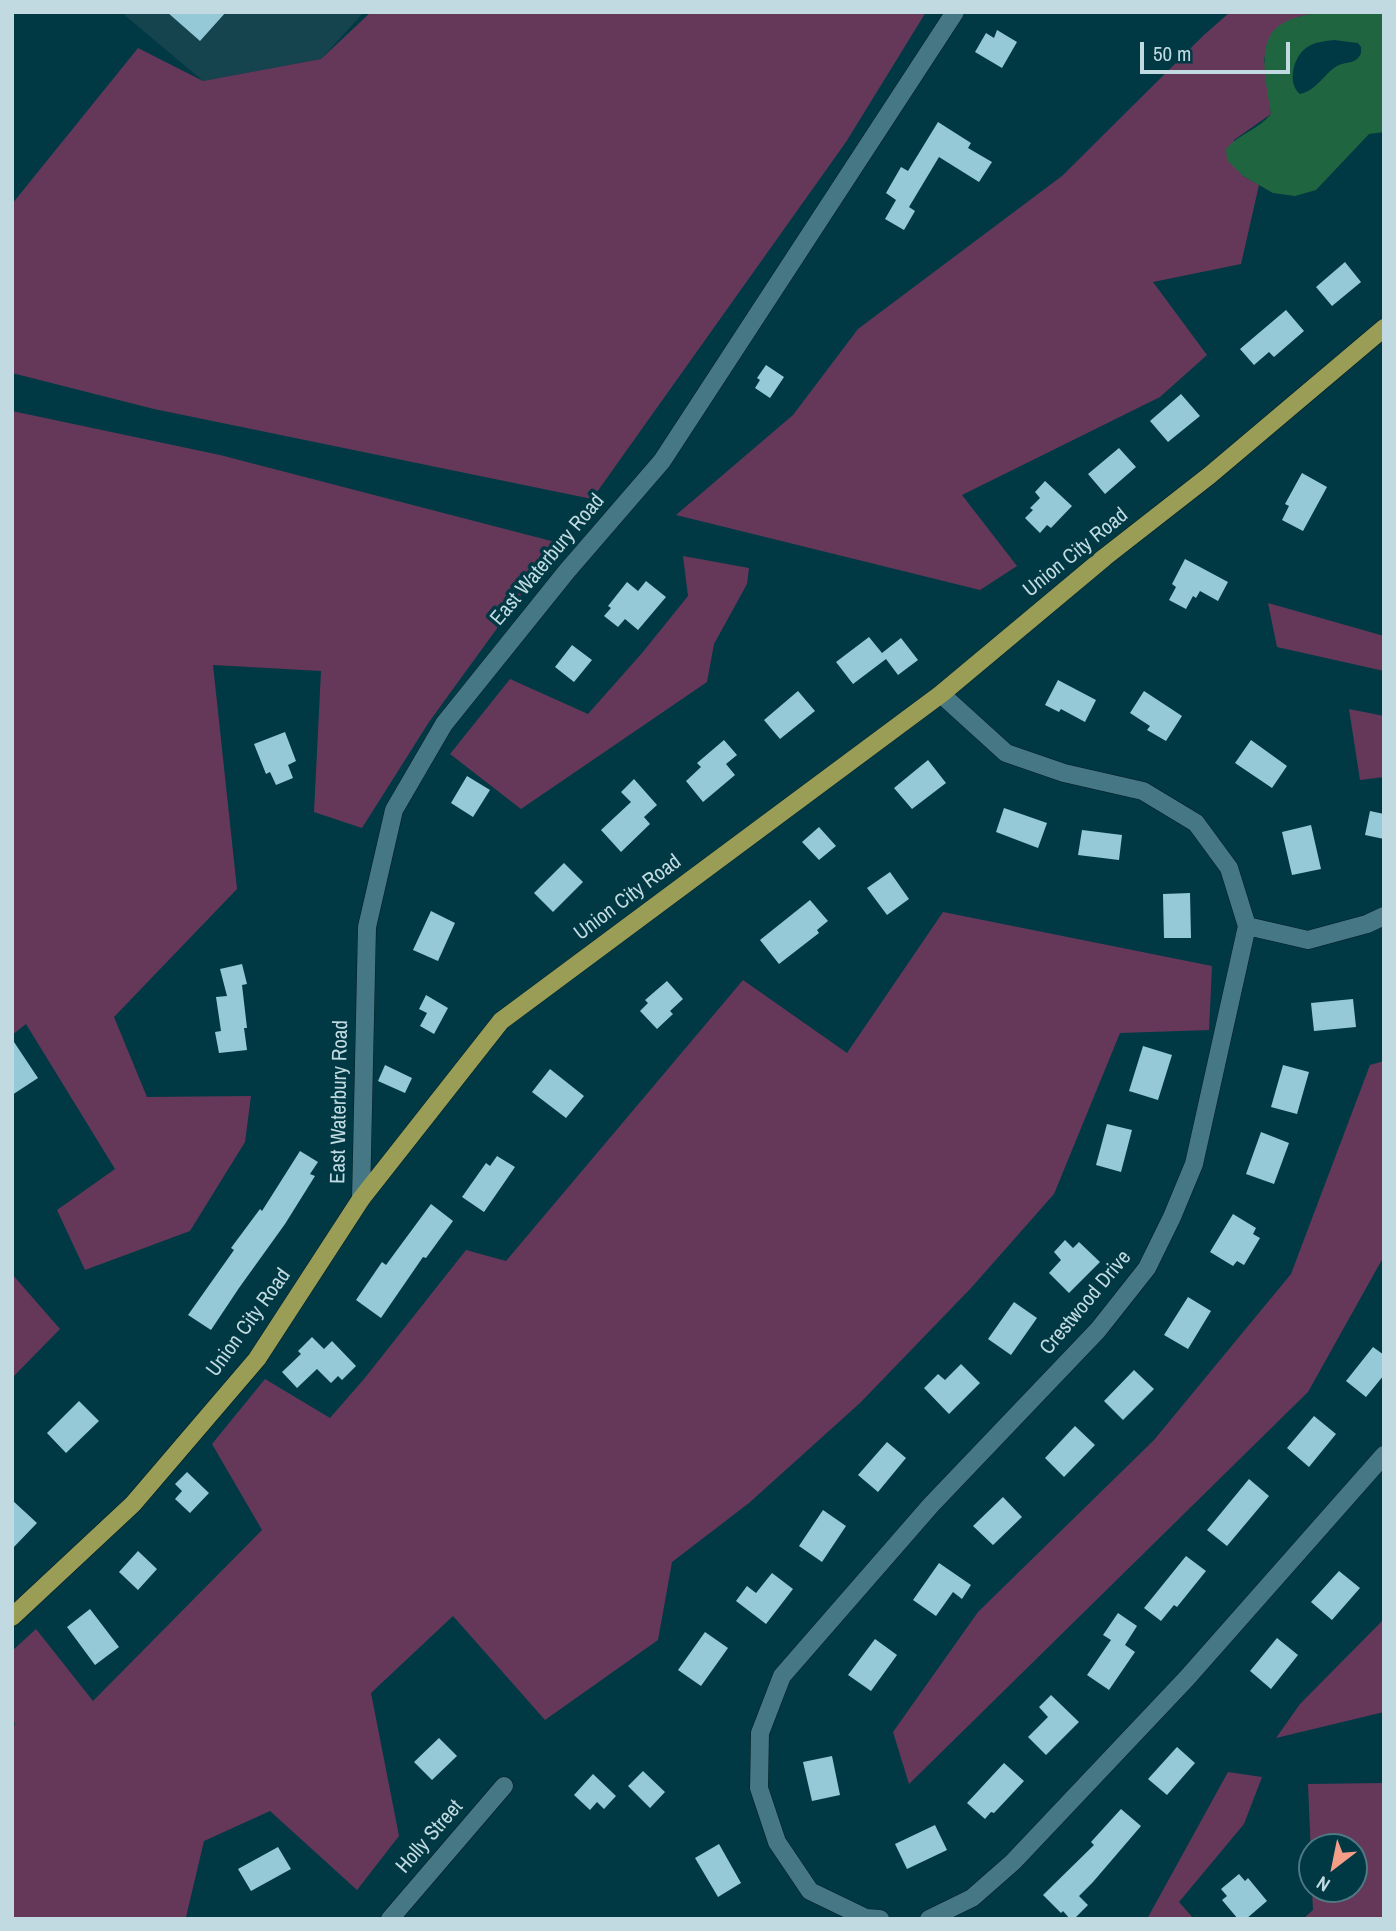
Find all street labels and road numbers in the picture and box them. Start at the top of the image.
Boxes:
street label: East Waterbury Road [486,489,610,631]
street label: Union City Road [1019,503,1133,603]
street label: Union City Road [570,850,686,946]
street label: East Waterbury Road [326,1020,354,1184]
street label: Crestwood Drive [1035,1246,1137,1360]
street label: Union City Road [201,1264,297,1382]
street label: Holly Street [391,1795,469,1879]

